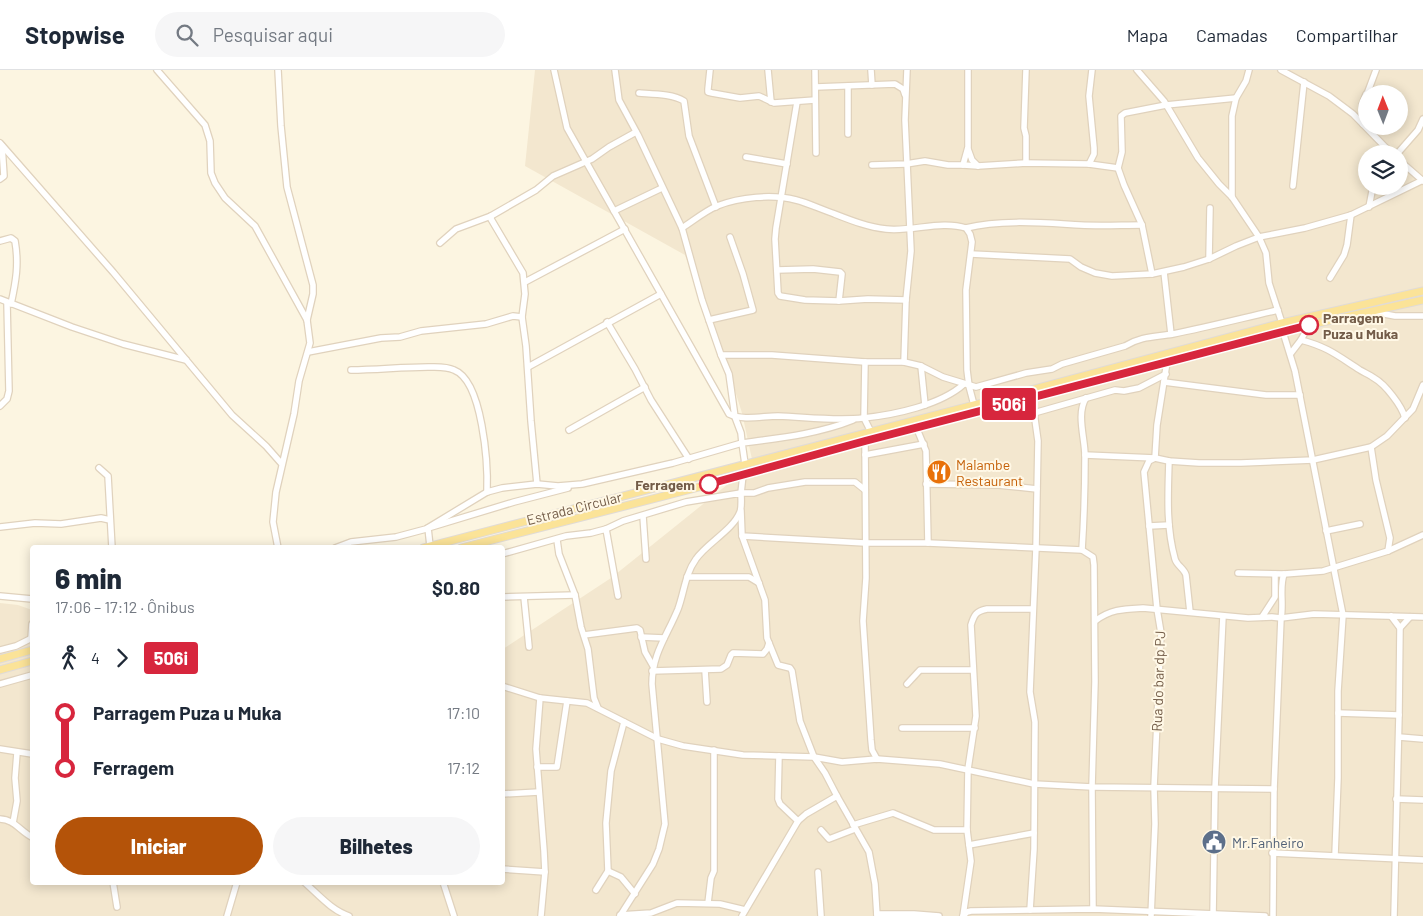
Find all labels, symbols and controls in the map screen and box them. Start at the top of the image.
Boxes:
search box [155,12,505,57]
text: Stopwise [25,20,125,49]
icon: search [173,21,201,49]
text: Pesquisar aqui [213,23,333,46]
text: Mapa [1127,24,1168,46]
text: Camadas [1196,24,1268,46]
text: Compartilhar [1296,24,1398,46]
north arrow [1358,85,1408,135]
map controls [1358,85,1408,195]
button: layers [1358,145,1408,195]
place label: Parragem Puza u Muka [1323,309,1398,342]
marker: Parragem Puza u Muka [1299,315,1319,335]
line badge: 506i [974,388,1044,420]
text: 506i [992,393,1026,415]
place label: Malambe Restaurant [956,456,1023,489]
restaurant icon: Malambe Restaurant [926,459,952,485]
marker: Ferragem [699,474,719,494]
place label: Ferragem [635,476,695,493]
street label: Estrada Circular [525,488,623,528]
text: 6 min [55,561,122,595]
text: $0.80 [432,576,480,599]
text: 17:06 – 17:12 · Ônibus [55,597,195,616]
street label: Rua do bar dp PJ [1148,630,1168,732]
icon: walk [55,644,83,672]
icon: forward [108,644,136,672]
text: 506i [154,647,188,669]
text: 4 [91,648,100,667]
text: Parragem Puza u Muka [93,701,281,724]
text: 17:10 [447,703,480,722]
text: Ferragem [93,756,174,779]
text: 17:12 [447,758,480,777]
button: Iniciar [55,817,263,875]
button: Bilhetes [273,817,480,875]
public building icon: Mr.Fanheiro [1201,829,1227,855]
place label: Mr.Fanheiro [1232,834,1304,851]

